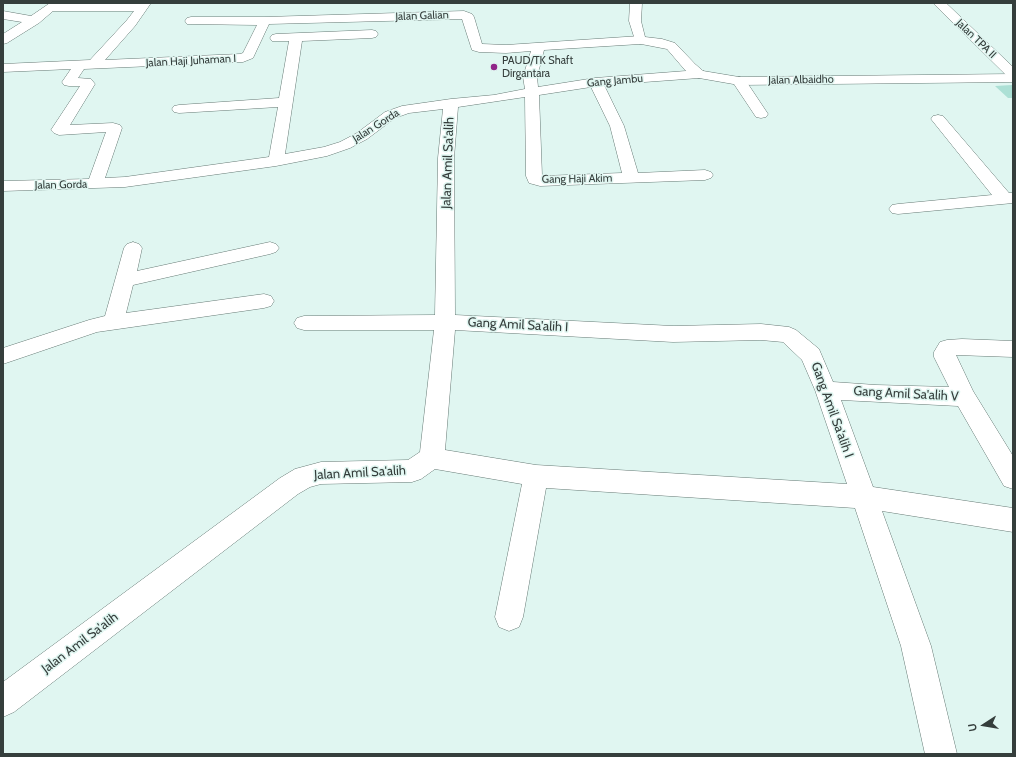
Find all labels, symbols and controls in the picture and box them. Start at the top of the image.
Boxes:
street label: Jalan Galian [395,8,449,24]
street label: Jalan TPA II [953,17,999,61]
street label: Jalan Haji Juhaman I [145,52,237,70]
place label: PAUD/TK Shaft Dirgantara [502,54,573,80]
marker: PAUD/TK Shaft Dirgantara [489,62,499,72]
street label: Gang Jambu [586,72,644,90]
street label: Jalan Albaidho [768,73,834,87]
street label: Jalan Gorda [350,106,402,146]
street label: Jalan Amil Sa'alih [439,117,457,209]
street label: Gang Haji Akim [542,172,612,186]
street label: Jalan Gorda [35,178,87,192]
street label: Gang Amil Sa'alih I [467,315,569,335]
street label: Gang Amil Sa'alih I [807,360,857,460]
street label: Gang Amil Sa'alih V [853,383,959,405]
street label: Jalan Amil Sa'alih [314,463,406,483]
street label: Jalan Amil Sa'alih [39,609,121,677]
north arrow [964,705,1004,745]
text: U [965,722,980,733]

